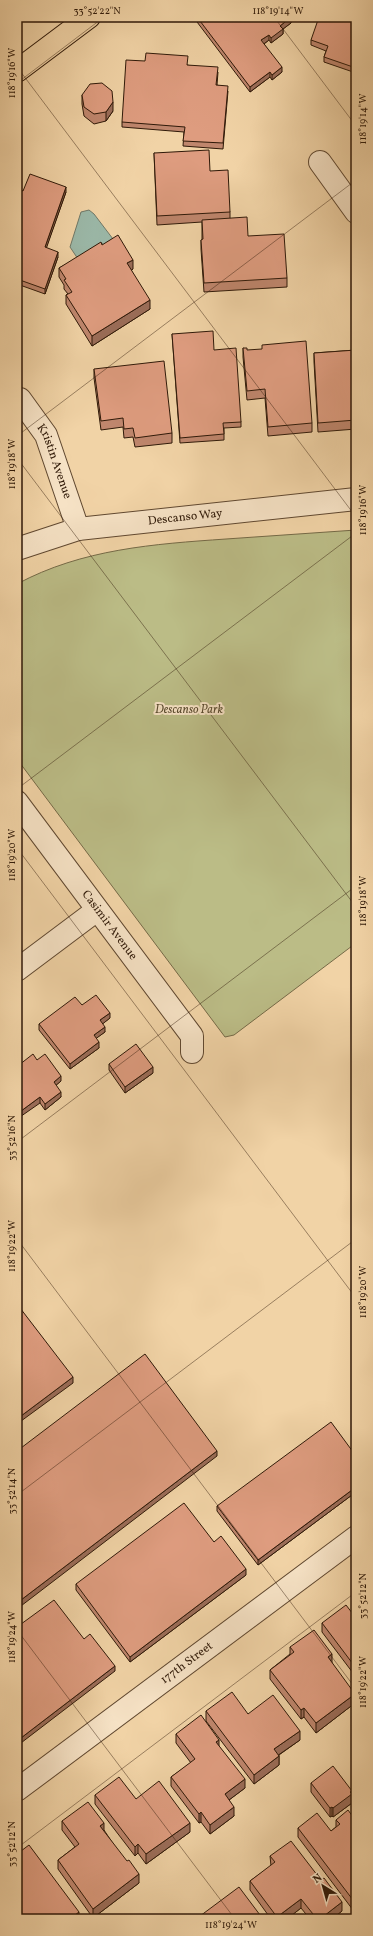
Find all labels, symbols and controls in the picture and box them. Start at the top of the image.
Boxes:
text: 33°52'22"N [73,4,121,18]
text: 118°19'14"W [253,4,303,18]
text: 118°19'16"W [5,48,19,98]
text: 118°19'14"W [356,94,370,144]
street label: Kristin Avenue [33,421,75,501]
text: 118°19'18"W [5,439,19,489]
text: 118°19'16"W [356,485,370,535]
street label: Descanso Way [147,505,224,529]
park label: Descanso Park [155,702,224,718]
text: 118°19'20"W [5,829,19,881]
text: 118°19'18"W [356,876,370,926]
street label: Casimir Avenue [78,887,141,964]
text: 33°52'16"N [5,1115,19,1161]
text: 118°19'22"W [5,1220,19,1272]
text: 118°19'20"W [356,1266,370,1318]
text: 33°52'14"N [5,1467,19,1514]
text: 33°52'12"N [356,1573,370,1619]
text: 118°19'24"W [5,1611,19,1663]
street label: 177th Street [157,1638,216,1688]
text: 118°19'22"W [356,1656,370,1708]
text: 33°52'12"N [5,1821,19,1867]
north arrow [303,1866,343,1906]
text: N [310,1871,326,1888]
text: 118°19'24"W [205,1918,257,1932]

